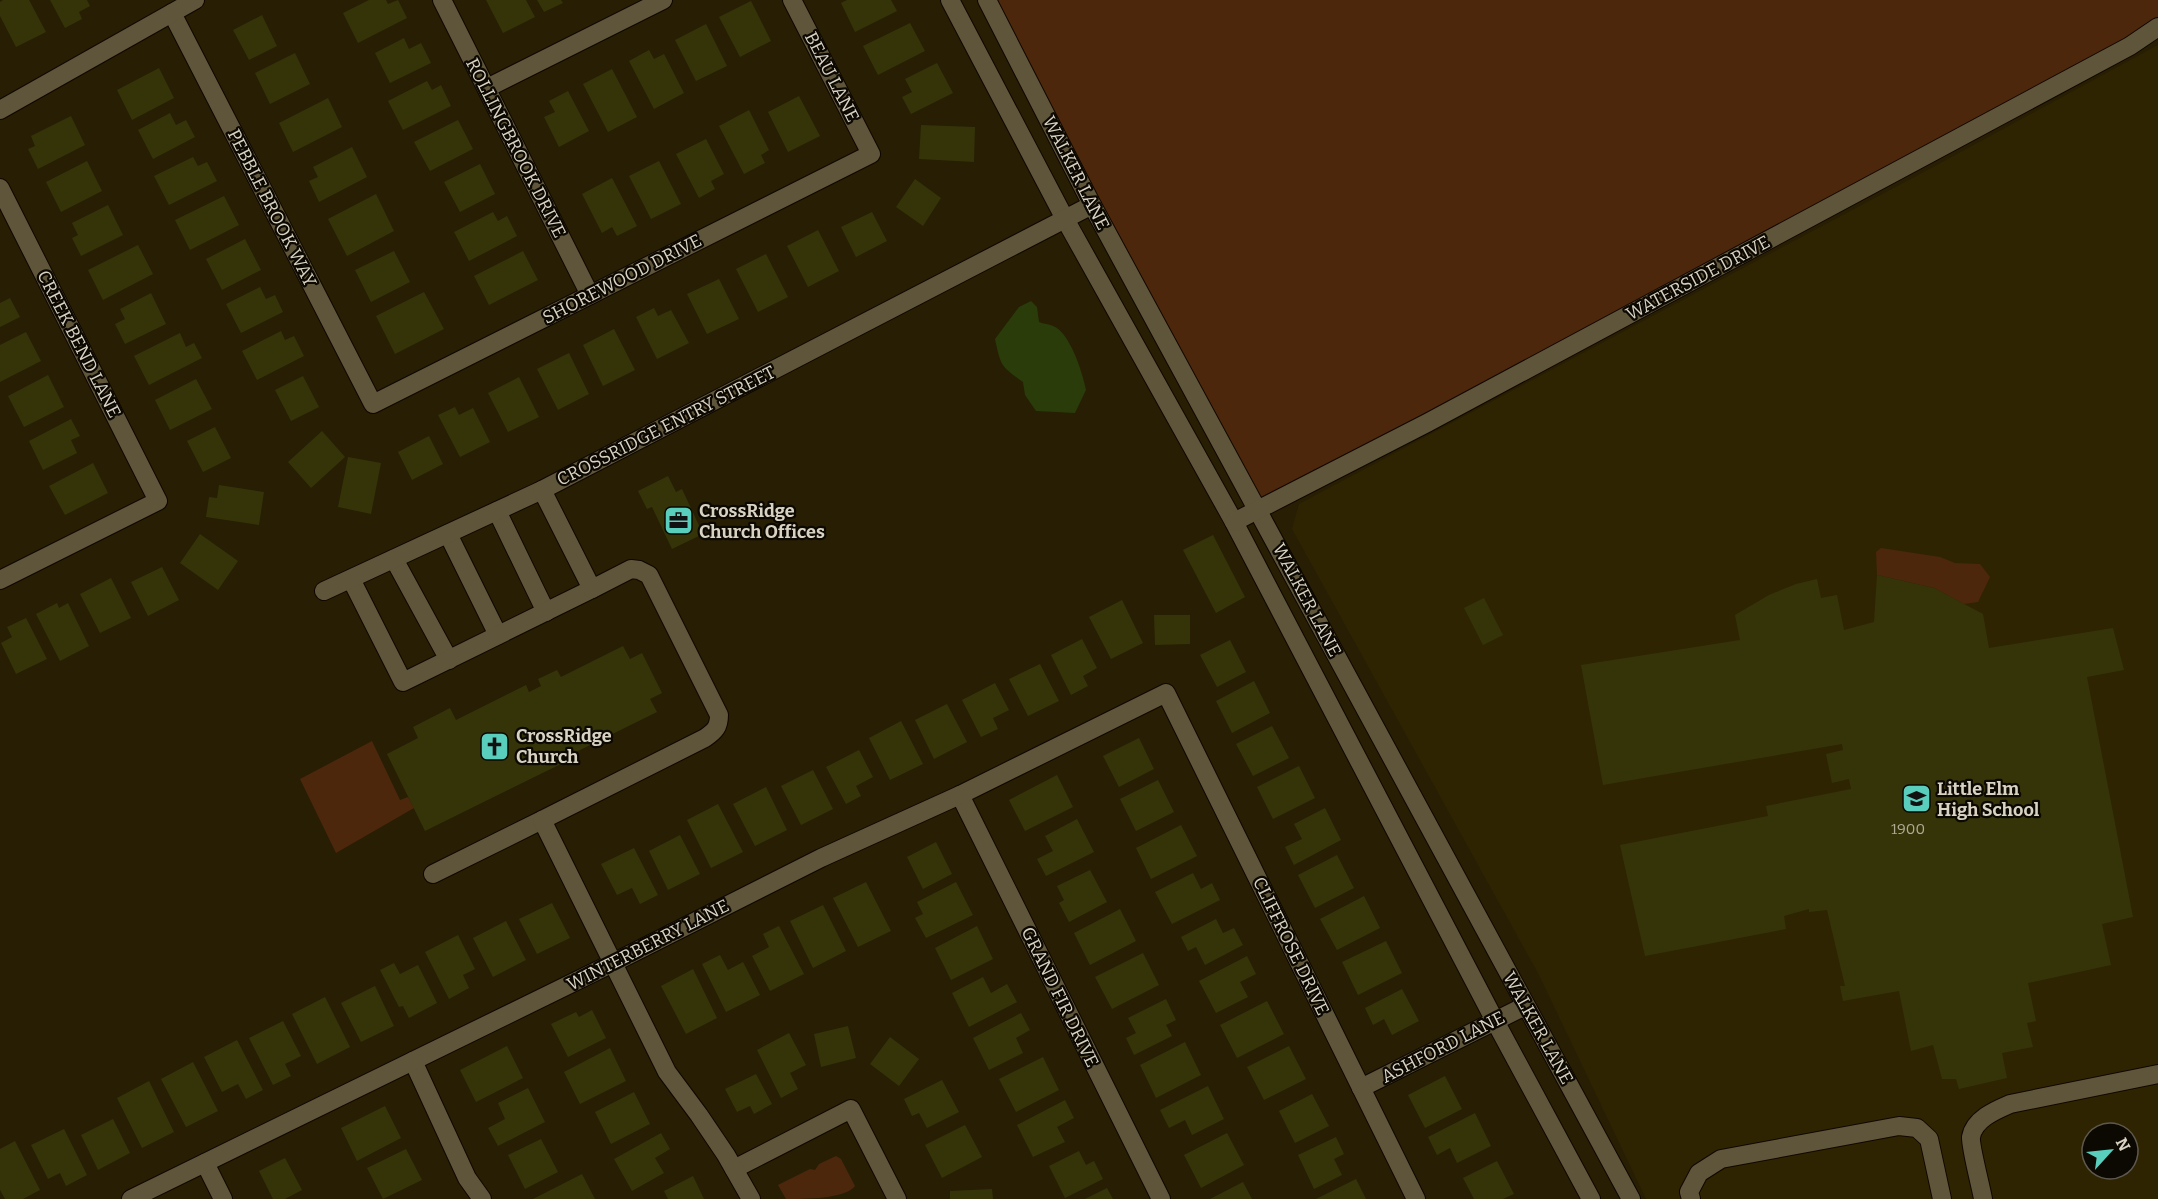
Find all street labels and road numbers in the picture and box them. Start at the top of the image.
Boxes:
street label: BEAU LANE [800,28,864,126]
street label: ROLLINGBROOK DRIVE [461,55,571,241]
street label: WALKER LANE [1038,112,1114,234]
street label: PEBBLE BROOK WAY [223,126,321,291]
street label: SHOREWOOD DRIVE [539,229,705,329]
street label: WATERSIDE DRIVE [1622,231,1774,325]
street label: CREEK BEND LANE [32,267,126,421]
street label: CROSSRIDGE ENTRY STREET [553,361,779,491]
street label: WALKER LANE [1268,540,1346,660]
street label: CLIFFROSE DRIVE [1248,873,1334,1019]
street label: WINTERBERRY LANE [563,895,733,995]
street label: GRAND FIR DRIVE [1017,923,1103,1071]
street label: WALKER LANE [1498,968,1578,1088]
street label: ASHFORD LANE [1377,1006,1509,1088]

